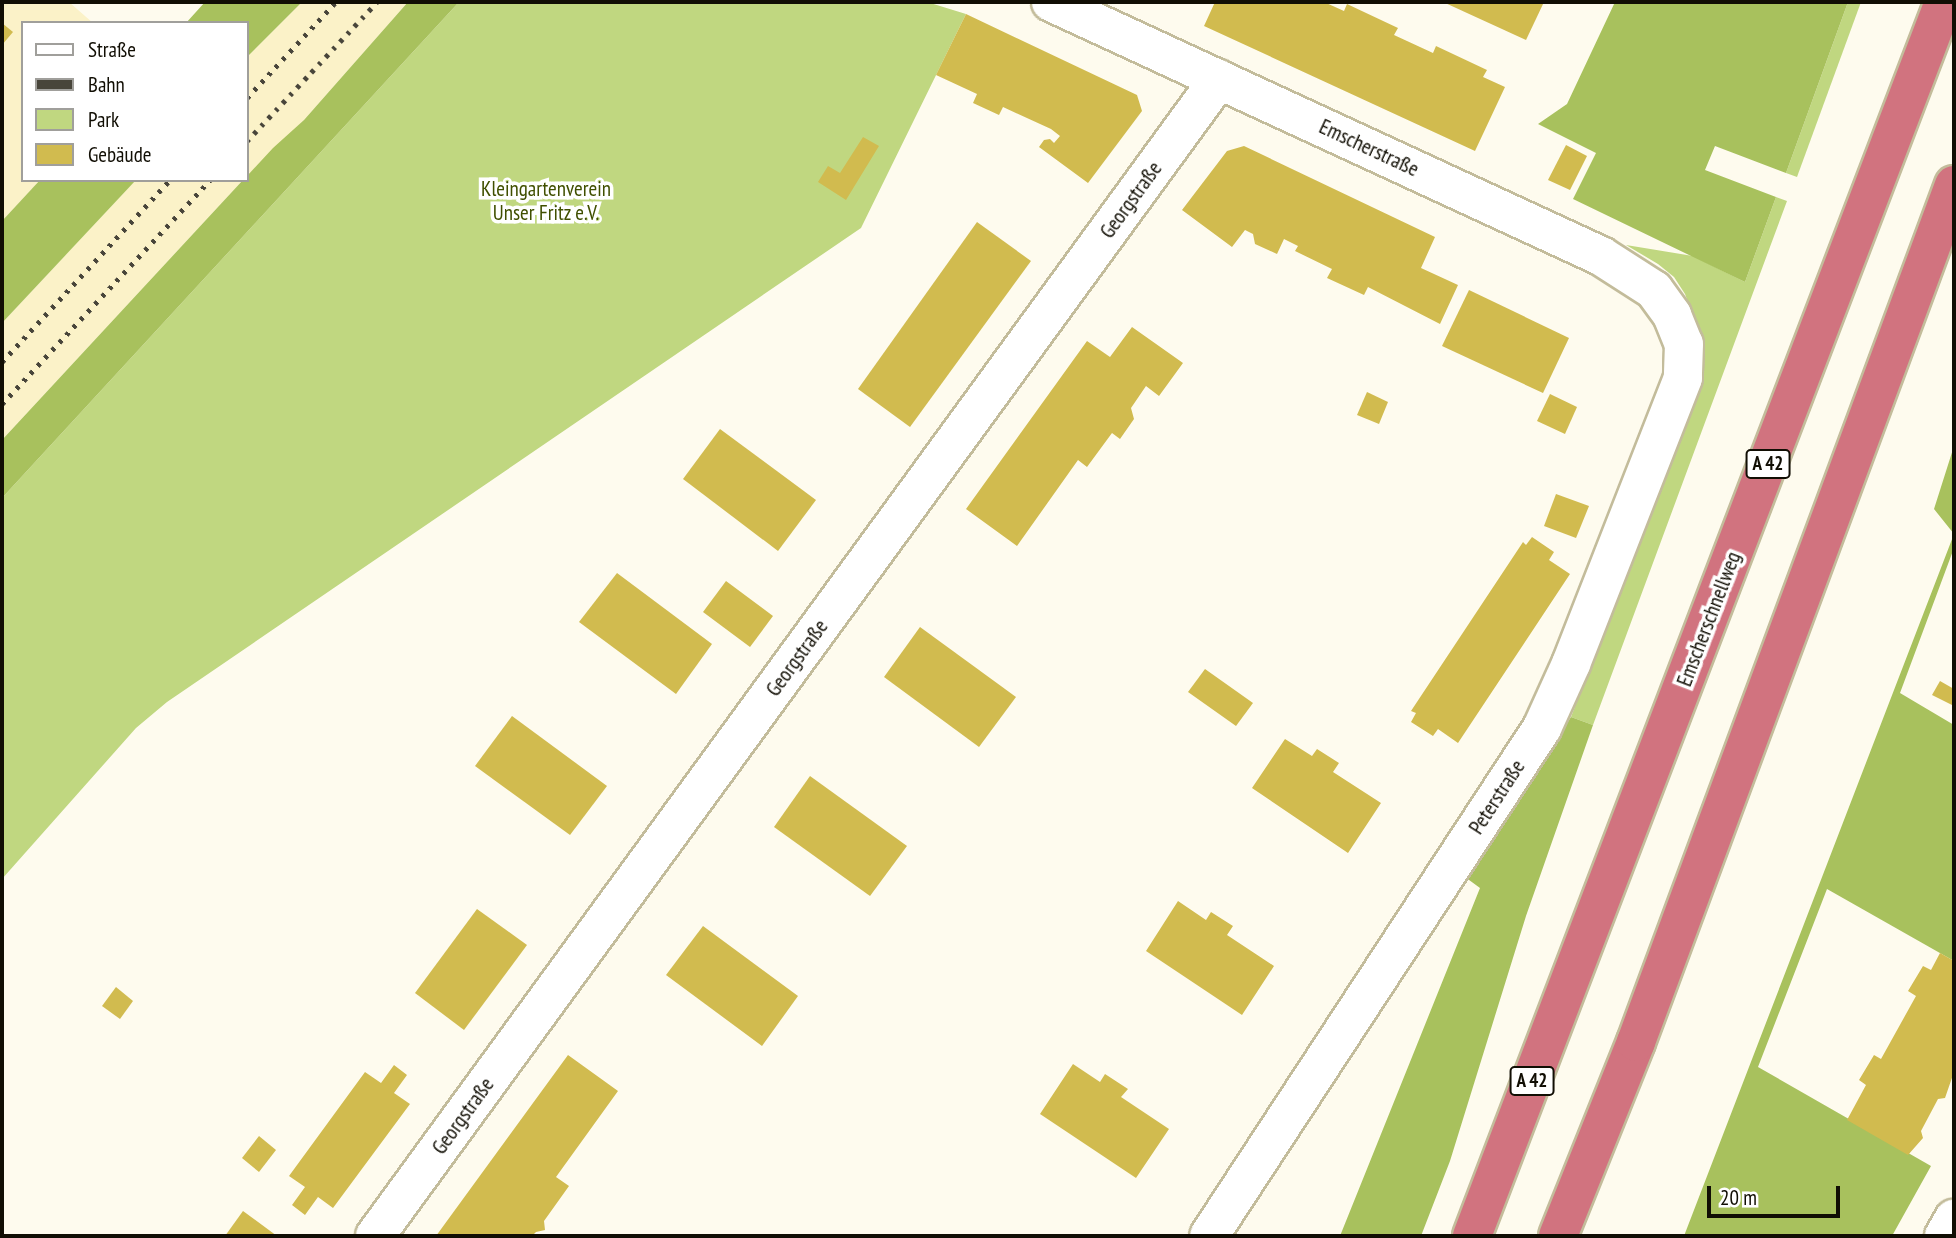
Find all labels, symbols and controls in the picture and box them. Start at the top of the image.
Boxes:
legend [21,21,248,182]
text: Straße [88,36,136,63]
text: Bahn [88,71,125,98]
text: Park [88,106,119,133]
street label: Emscherstraße [1315,114,1423,182]
text: Gebäude [88,141,151,168]
street label: Georgstraße [1095,157,1167,243]
park label: Kleingartenverein Unser Fritz e.V. [481,176,611,226]
road number: A 42 [1744,449,1792,480]
street label: Emscherschnellweg [1672,548,1746,690]
street label: Georgstraße [761,615,833,701]
street label: Peterstraße [1464,755,1530,839]
road number: A 42 [1508,1065,1556,1096]
street label: Georgstraße [427,1073,499,1159]
scale bar [1711,1172,1844,1216]
text: 20 m [1720,1184,1757,1211]

